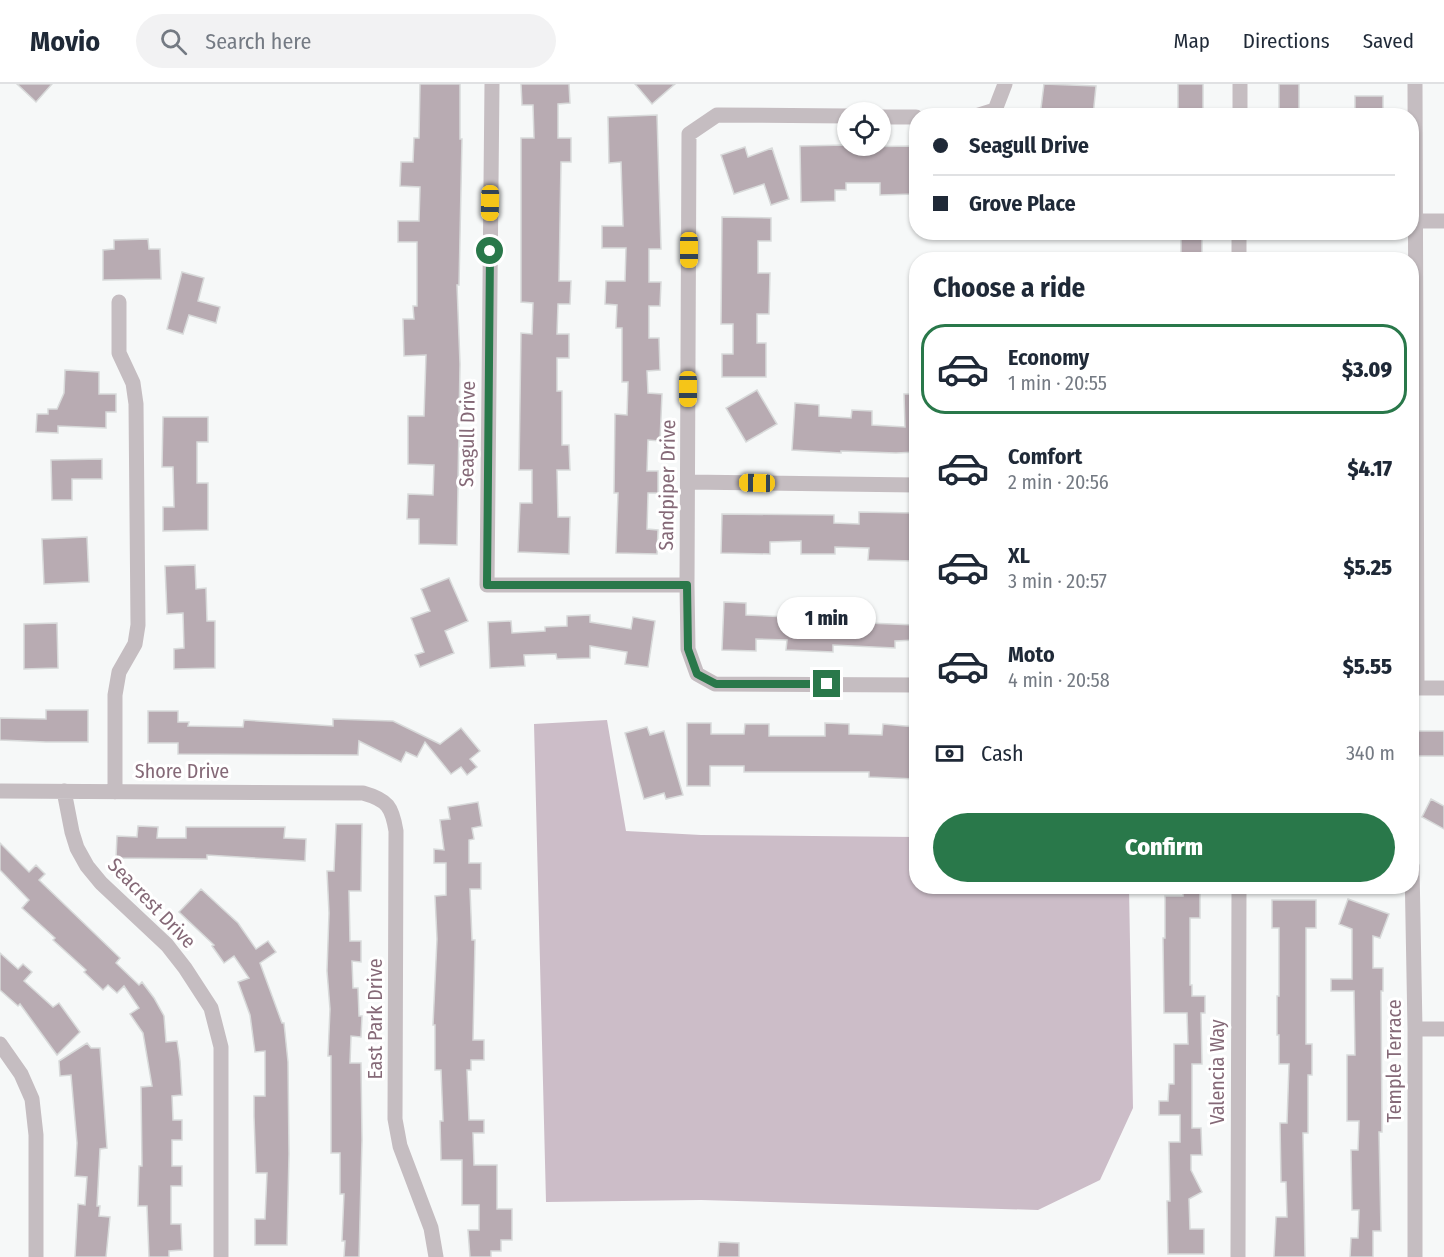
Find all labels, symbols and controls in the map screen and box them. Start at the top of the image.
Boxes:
search box [136,14,556,68]
text: Movio [30,25,100,58]
icon: search [157,25,190,58]
text: Search here [205,28,311,55]
text: Map [1173,28,1210,54]
text: Directions [1243,28,1330,54]
text: Saved [1363,28,1414,54]
map controls [837,102,891,156]
button: locate [837,102,891,156]
text: Seagull Drive [969,132,1089,159]
car [481,185,499,221]
text: Grove Place [969,190,1076,217]
car [680,232,698,268]
route start [476,237,503,264]
text: Choose a ride [933,272,1085,304]
icon: car [936,342,990,396]
text: Economy [1008,344,1089,371]
text: $3.09 [1342,356,1392,383]
car [679,371,697,407]
text: 1 min · 20:55 [1008,371,1107,395]
street label: Seagull Drive [454,381,480,487]
street label: Sandpiper Drive [654,419,680,551]
icon: car [936,441,990,495]
text: Comfort [1008,443,1082,470]
text: $4.17 [1347,455,1392,482]
text: 2 min · 20:56 [1008,470,1109,494]
car [739,474,775,492]
icon: car [936,540,990,594]
text: XL [1008,542,1030,569]
text: $5.25 [1343,554,1392,581]
text: 3 min · 20:57 [1008,569,1107,593]
callout: 1 min [778,597,876,639]
text: 1 min [805,606,848,630]
icon: car [936,639,990,693]
text: Moto [1008,641,1055,668]
text: $5.55 [1343,653,1392,680]
text: 4 min · 20:58 [1008,668,1110,692]
route end [813,670,840,697]
icon: cash [933,737,966,770]
text: Cash [981,740,1024,767]
text: 340 m [1346,741,1395,765]
street label: Shore Drive [135,759,229,783]
button: Confirm [933,813,1395,882]
street label: Seacrest Drive [103,853,201,953]
street label: East Park Drive [363,958,387,1080]
street label: Temple Terrace [1382,999,1406,1123]
street label: Valencia Way [1205,1019,1229,1125]

